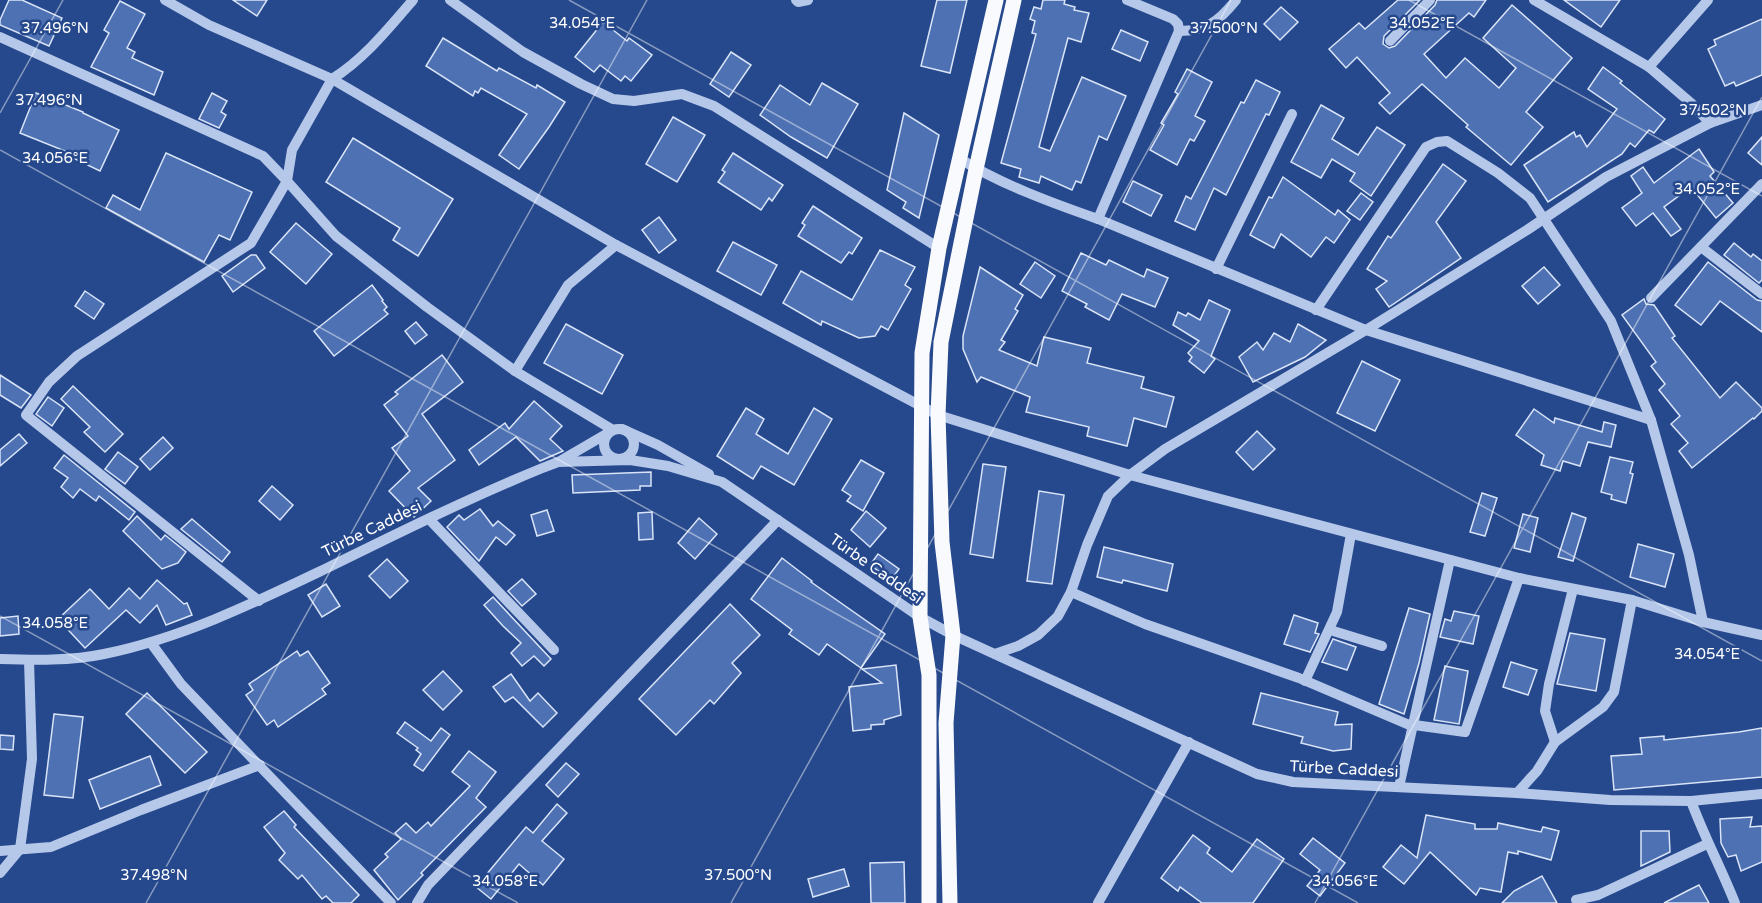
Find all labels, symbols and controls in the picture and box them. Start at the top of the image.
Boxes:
text: 34.054°E [549,14,615,32]
text: 34.052°E [1389,14,1455,32]
text: 37.496°N [21,19,89,37]
text: 37.500°N [1190,19,1258,37]
text: 37.496°N [15,91,83,109]
text: 37.502°N [1679,101,1747,119]
text: 34.056°E [22,149,88,167]
text: 34.052°E [1674,180,1740,198]
street label: Türbe Caddesi [319,496,425,562]
street label: Türbe Caddesi [826,530,926,608]
text: 34.058°E [22,614,88,632]
text: 34.054°E [1674,645,1740,663]
street label: Türbe Caddesi [1289,756,1399,782]
text: 37.498°N [120,866,188,884]
text: 37.500°N [704,866,772,884]
text: 34.058°E [472,872,538,890]
text: 34.056°E [1312,872,1378,890]

